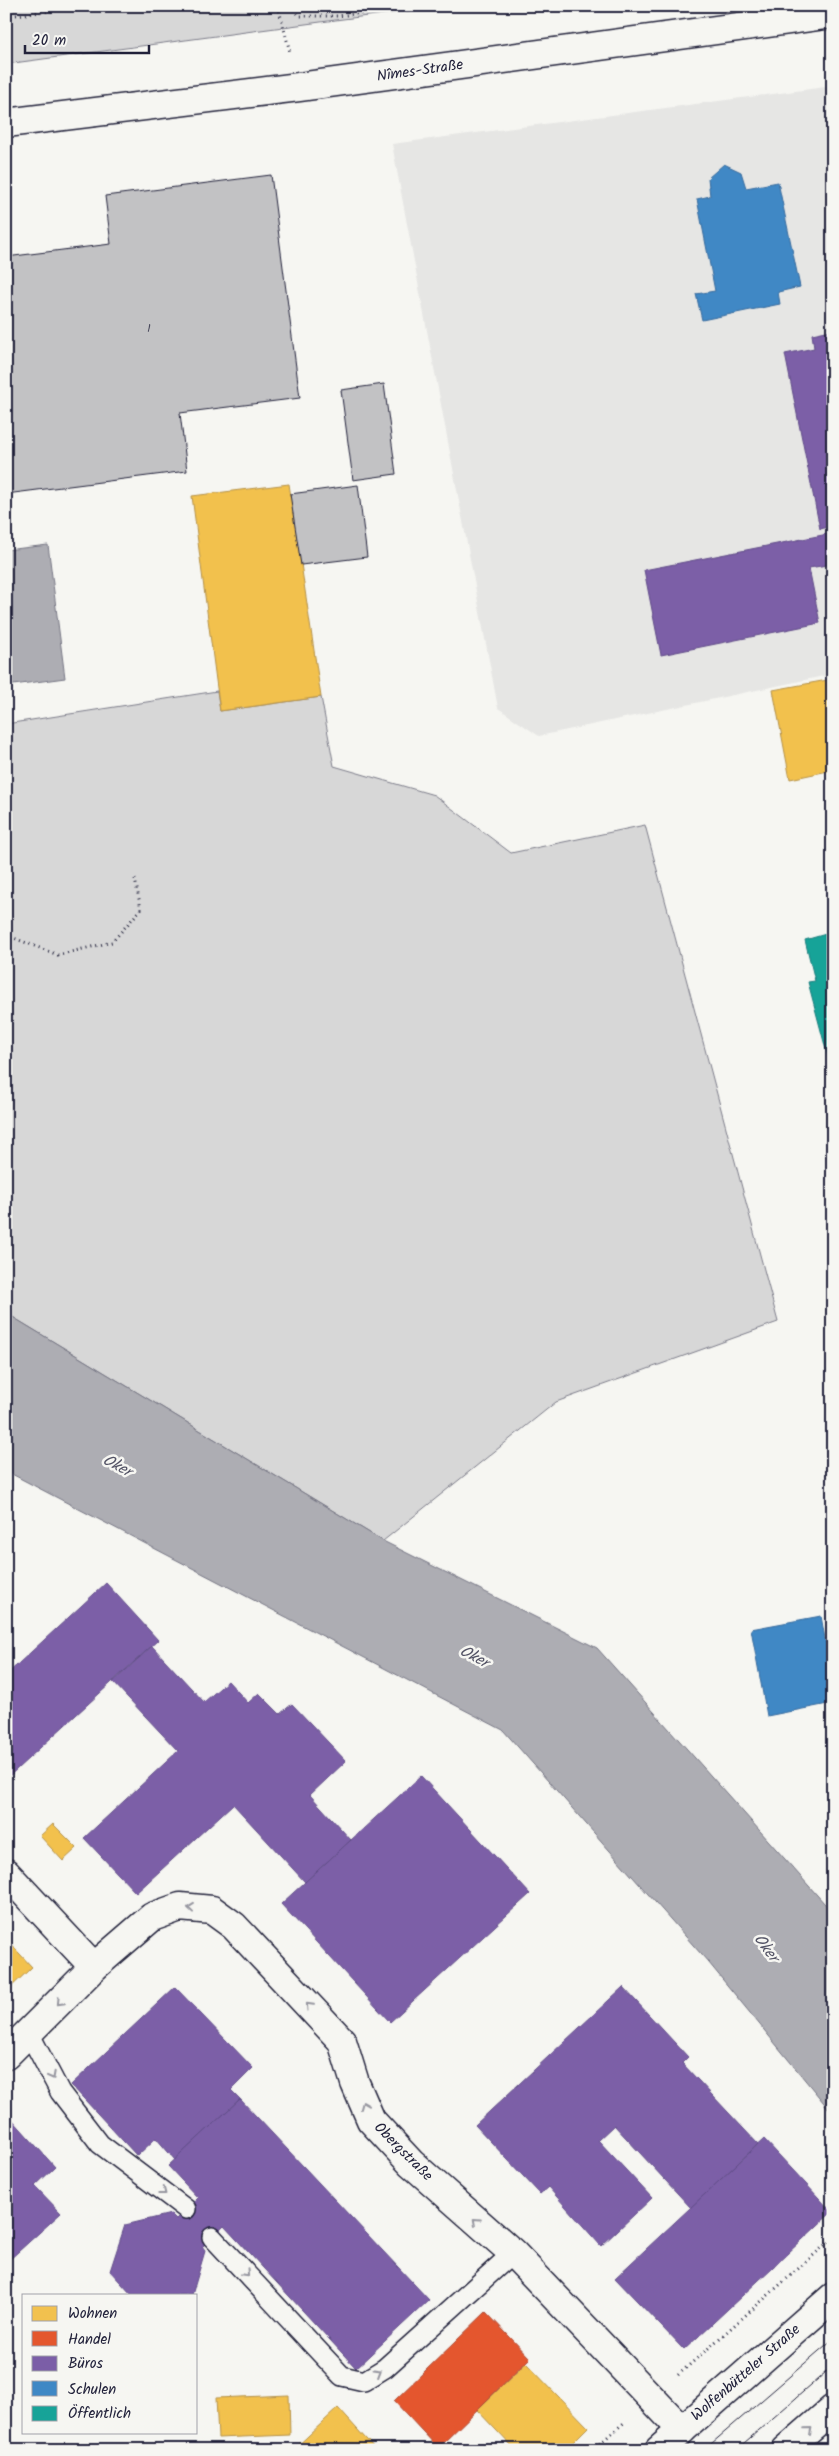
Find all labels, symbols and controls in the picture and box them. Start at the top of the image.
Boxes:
scale bar [25,22,149,54]
text: 20 m [32,29,66,53]
street label: Nîmes-Straße [375,53,465,89]
house number: 1 [147,319,151,338]
water label: Oker [98,1448,139,1486]
water label: Oker [455,1639,496,1677]
one-way arrow [187,1903,195,1914]
water label: Oker [747,1929,787,1970]
one-way arrow [56,1996,65,2005]
one-way arrow [306,2002,315,2011]
one-way arrow [46,2071,56,2080]
one-way arrow [360,2101,371,2110]
street label: Obergstraße [368,2117,438,2187]
one-way arrow [157,2186,167,2195]
one-way arrow [473,2217,482,2226]
one-way arrow [240,2267,249,2276]
legend [22,2294,198,2434]
text: Wohnen [68,2302,117,2326]
street label: Wolfenbütteler Straße [686,2318,806,2428]
text: Handel [68,2328,111,2352]
text: Büros [68,2352,104,2376]
one-way arrow [372,2369,381,2379]
text: Schulen [68,2378,116,2402]
text: Öffentlich [68,2402,131,2426]
one-way arrow [804,2426,813,2435]

